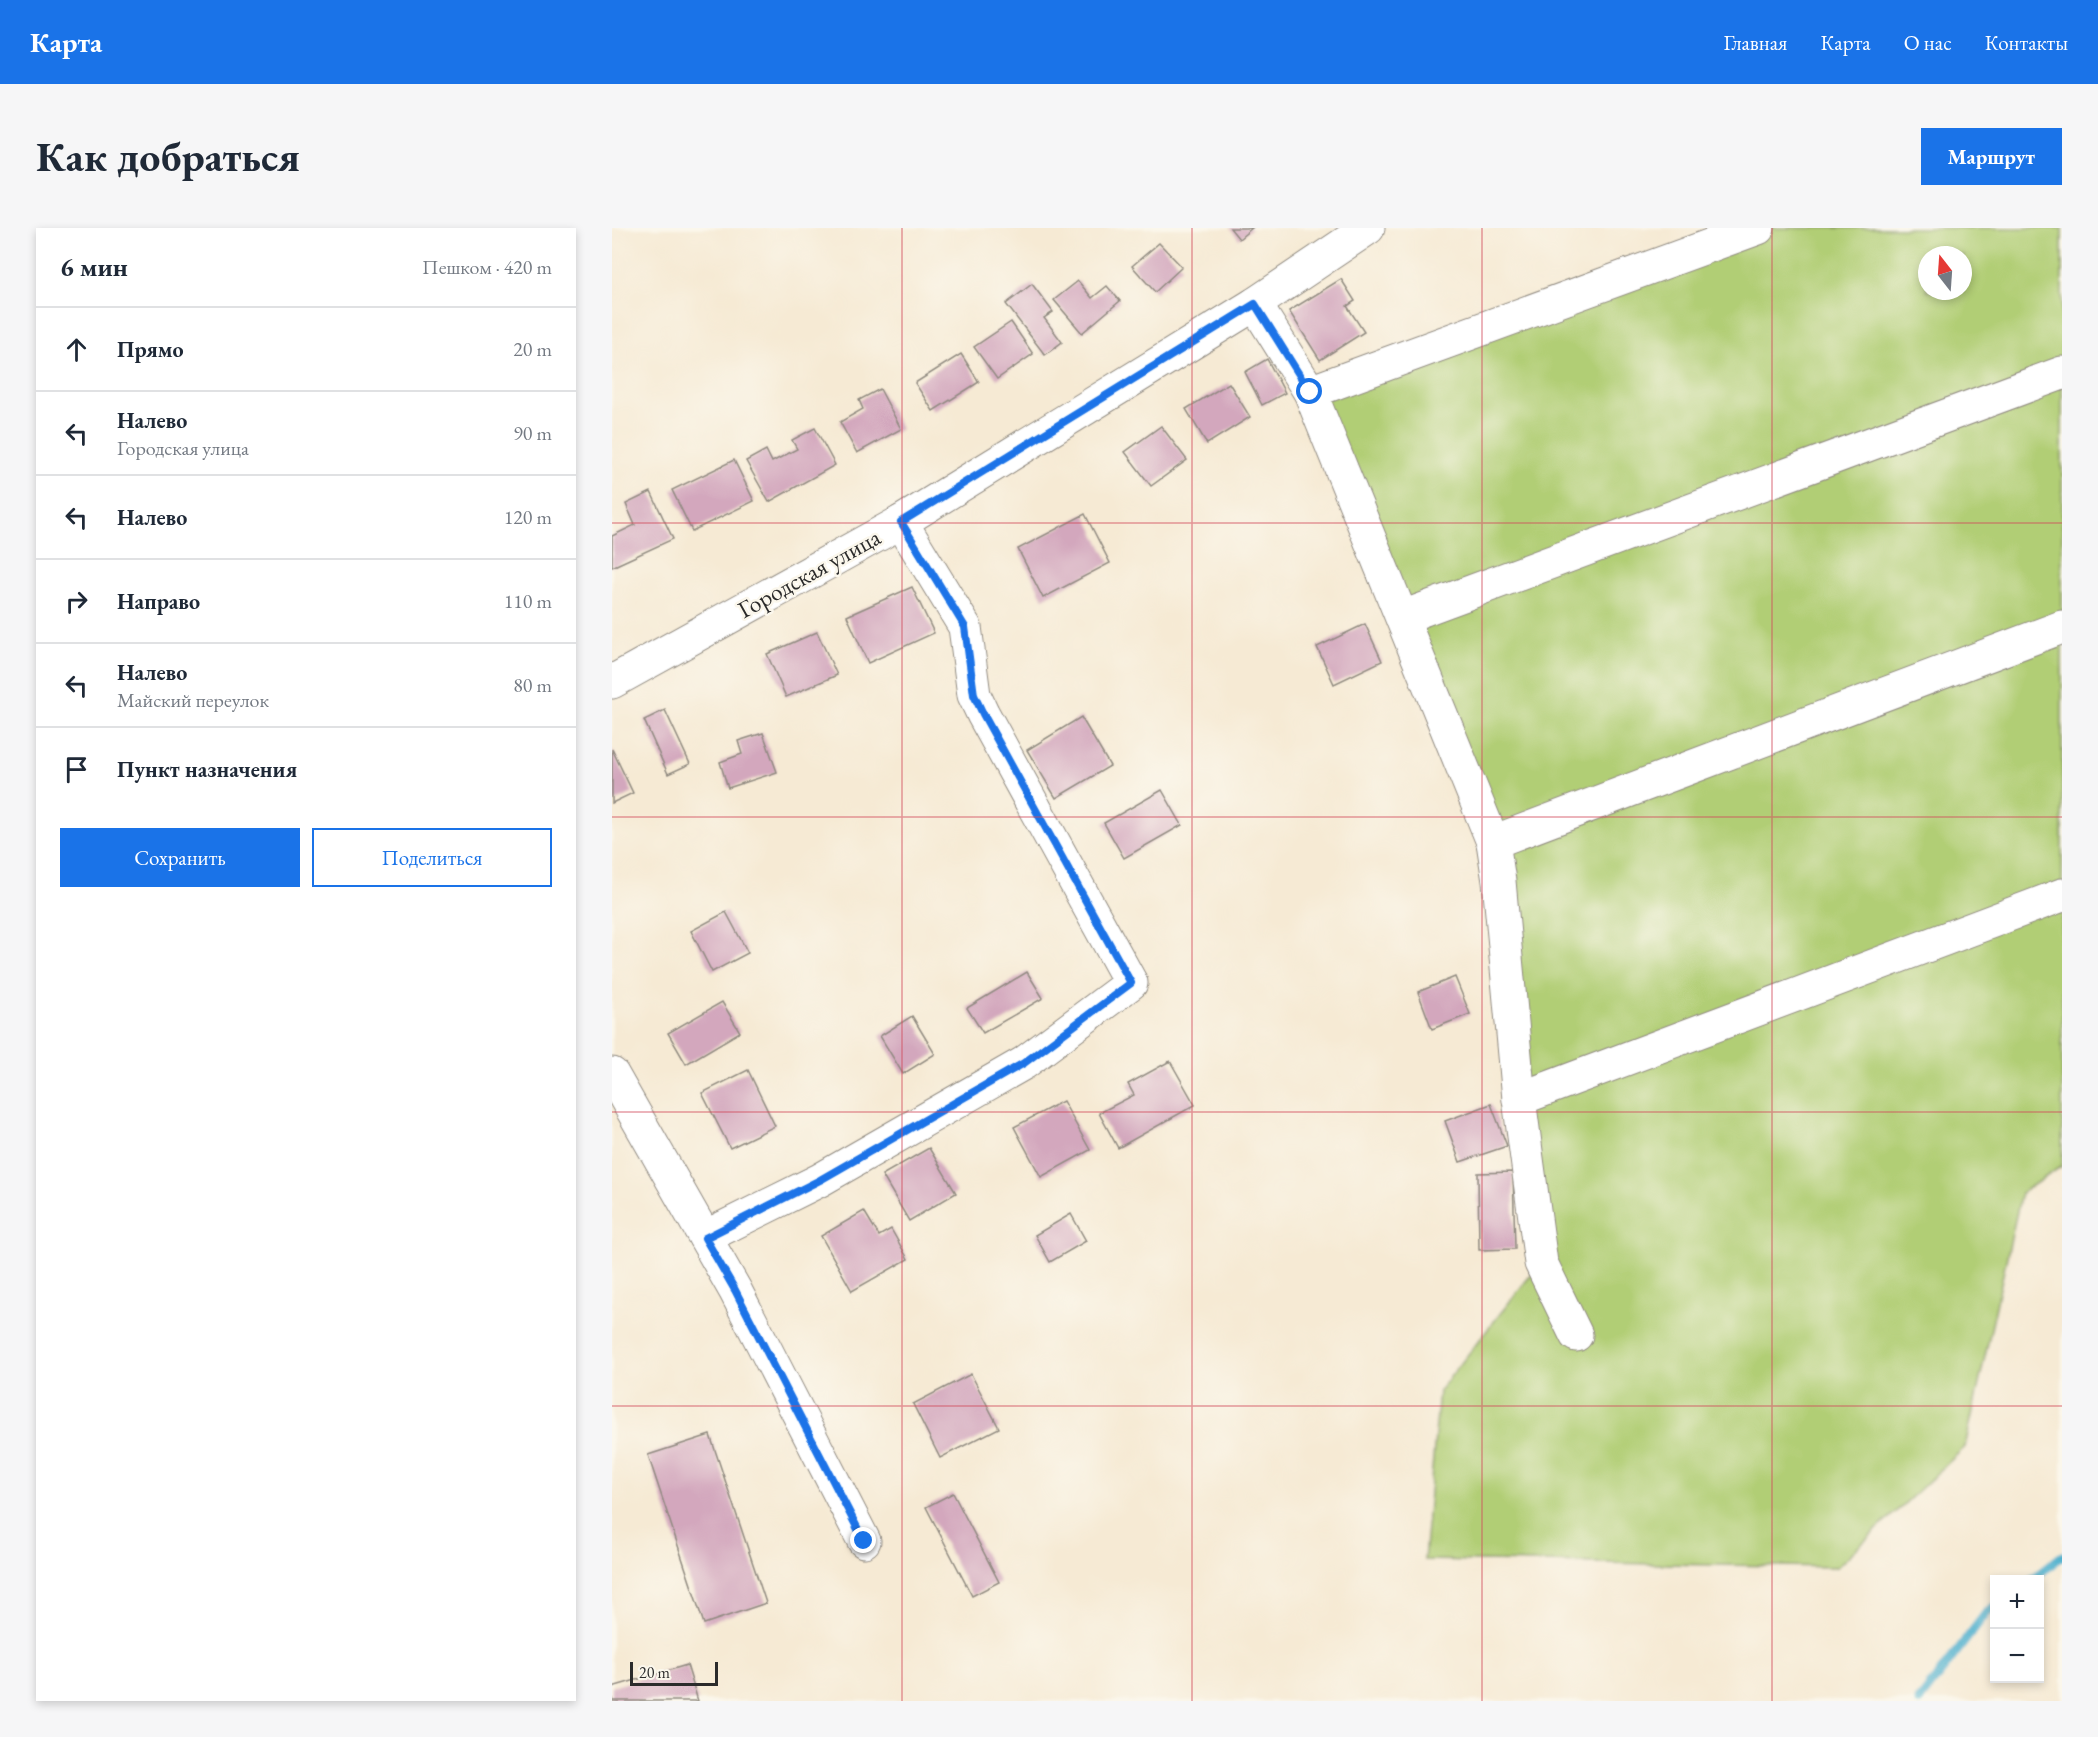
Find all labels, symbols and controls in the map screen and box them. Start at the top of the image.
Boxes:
text: Карта [30,24,102,60]
text: Главная [1723,29,1787,56]
text: Карта [1820,29,1871,56]
text: О нас [1904,29,1952,56]
text: Контакты [1985,29,2068,56]
button: Маршрут [1921,128,2062,185]
text: Как добраться [36,129,300,184]
north arrow [1918,246,1972,300]
text: 6 мин [60,250,128,284]
text: Пешком · 420 m [422,254,552,280]
icon: ahead [60,333,93,366]
text: Прямо [117,335,184,364]
text: 20 m [513,336,552,362]
route start [1296,378,1322,404]
text: Налево [117,406,187,435]
icon: left [60,417,93,450]
text: 90 m [513,420,552,446]
text: Городская улица [117,435,249,461]
icon: left [60,501,93,534]
text: Налево [117,503,187,532]
text: 120 m [504,504,552,530]
street label: Городская улица [732,521,886,625]
icon: right [60,585,93,618]
text: Направо [117,587,200,616]
text: 110 m [504,588,552,614]
text: Налево [117,658,187,687]
icon: left [60,669,93,702]
text: 80 m [513,672,552,698]
text: Майский переулок [117,687,269,713]
icon: arrive [60,753,93,786]
text: Пункт назначения [117,755,297,784]
button: Сохранить [60,828,300,887]
button: Поделиться [312,828,552,887]
route end [850,1527,876,1553]
map controls [1990,1575,2044,1683]
button: + [1990,1575,2044,1629]
button: − [1990,1629,2044,1683]
scale bar [630,1659,718,1686]
text: 20 m [639,1662,670,1683]

